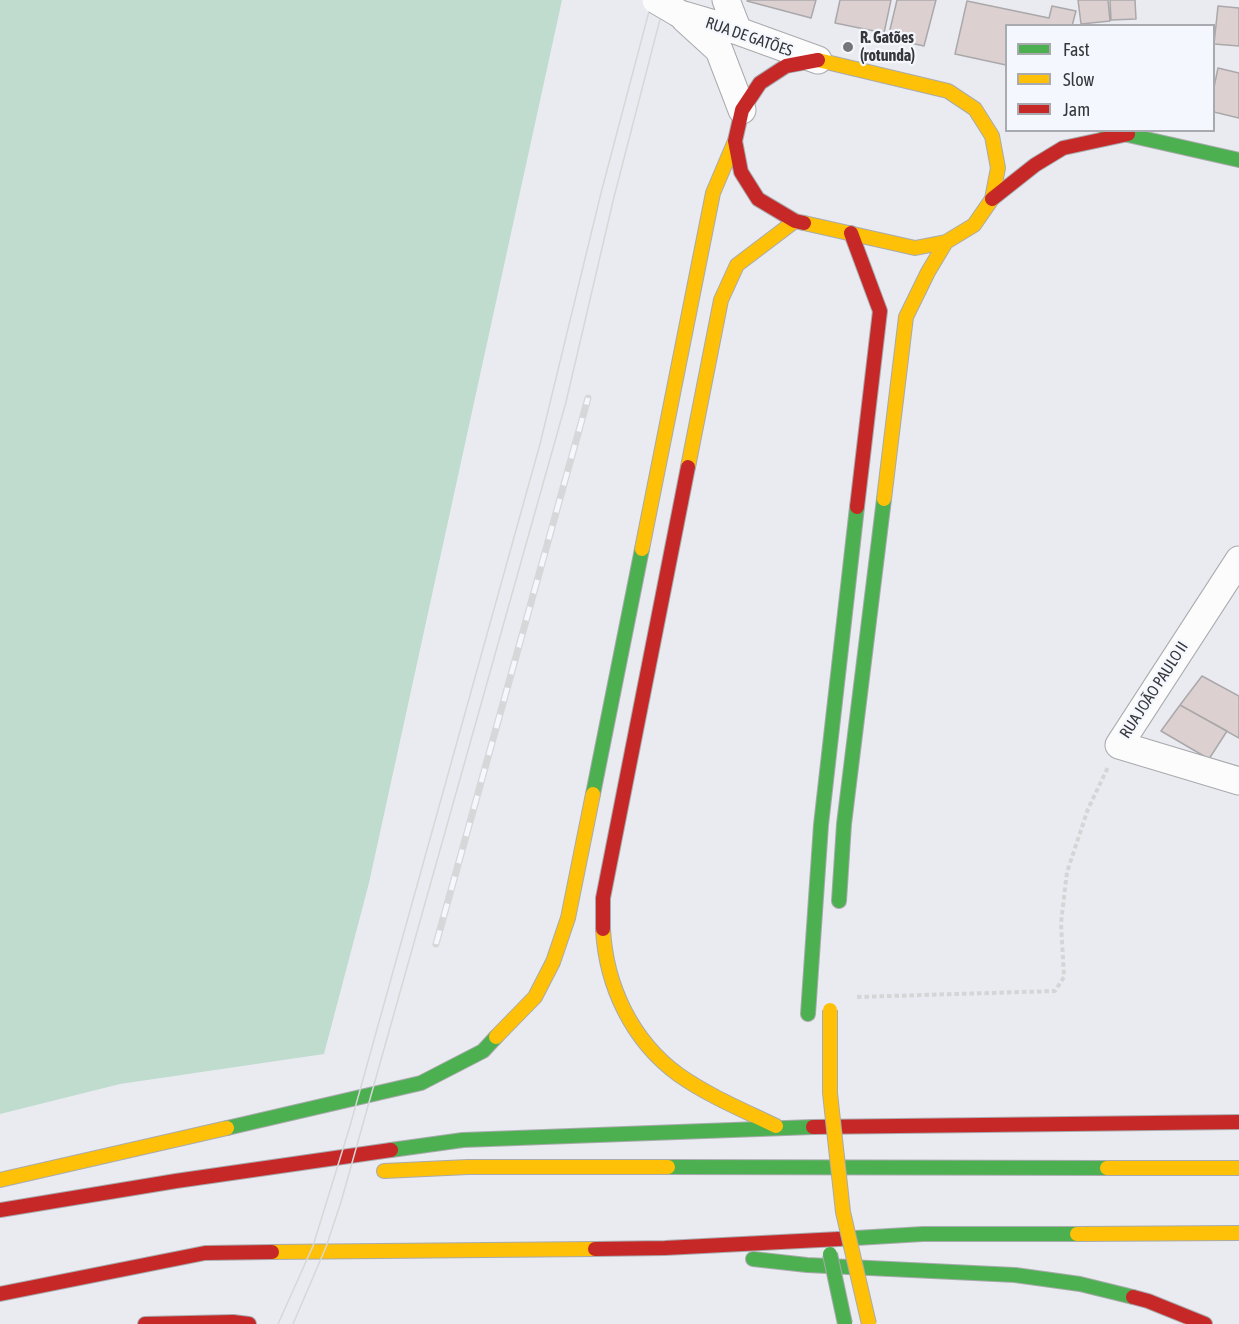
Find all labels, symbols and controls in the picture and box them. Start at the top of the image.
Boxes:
street label: RUA DE GATÕES [703,13,795,61]
legend [1005,24,1215,132]
place label: R. Gatões (rotunda) [860,28,915,66]
text: Fast [1063,39,1090,60]
marker: R. Gatões (rotunda) [841,40,855,54]
text: Slow [1063,69,1094,90]
text: Jam [1063,99,1090,120]
street label: RUA JOÃO PAULO II [1116,638,1192,742]

